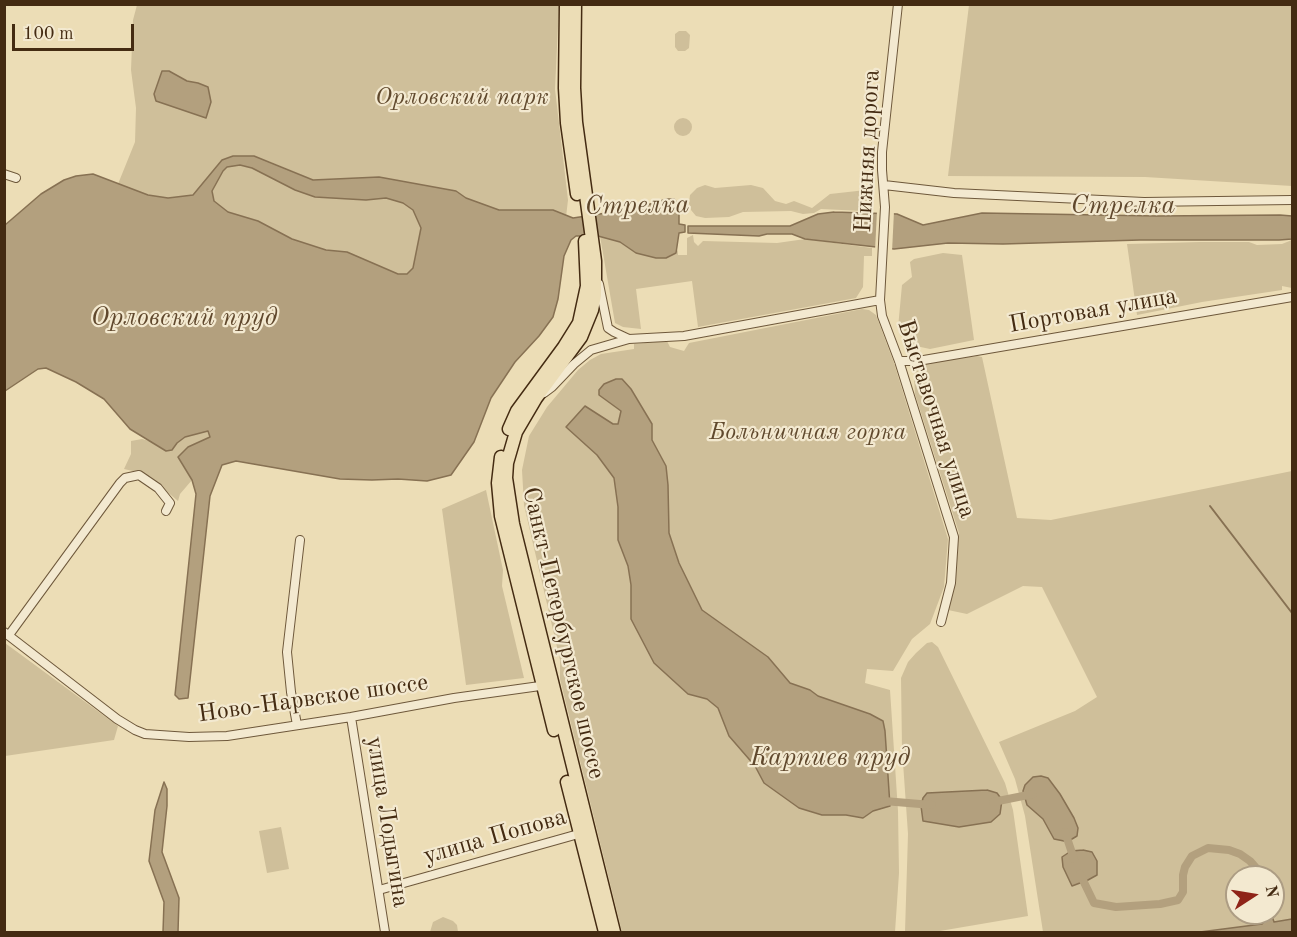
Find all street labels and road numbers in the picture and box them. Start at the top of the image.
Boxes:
street label: Нижняя дорога [849,69,887,233]
street label: Портовая улица [1007,282,1179,340]
street label: Выставочная улица [890,316,982,522]
street label: Санкт-Петербургское шоссе [515,484,611,782]
street label: Ново-Нарвское шоссе [196,669,430,729]
street label: улица Лодыгина [359,734,415,910]
street label: улица Попова [420,803,570,871]

